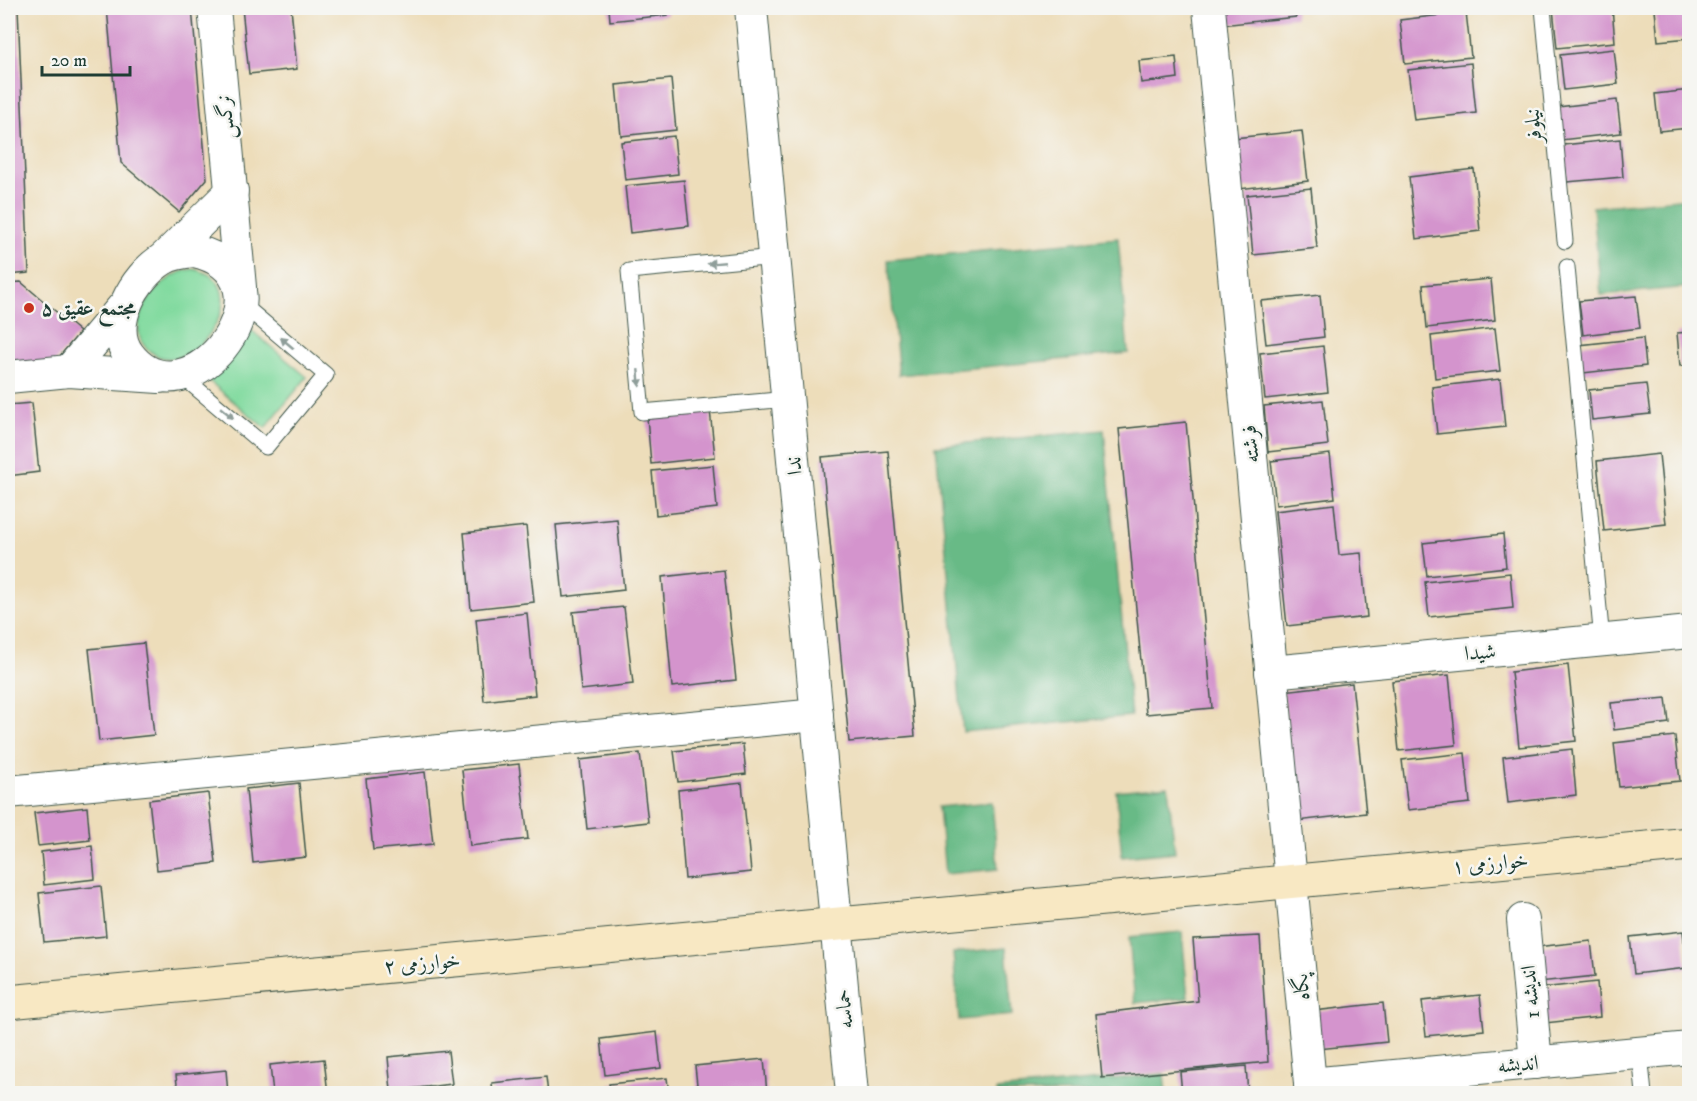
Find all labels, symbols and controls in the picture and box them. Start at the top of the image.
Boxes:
scale bar [42,39,130,77]
text: 20 m [51,50,87,72]
street label: نرگس [211,93,241,140]
street label: نیلوفر [1520,107,1549,146]
one-way arrow [707,258,726,268]
place label: مجتمع عقیق ۵ [41,296,137,327]
marker: مجتمع عقیق ۵ [22,301,36,315]
one-way arrow [279,336,295,349]
one-way arrow [634,368,644,387]
one-way arrow [219,407,235,420]
street label: فرشته [1236,424,1266,464]
street label: ندا [781,456,809,476]
street label: شیدا [1463,639,1497,667]
street label: خوارزمی ۱ [1450,848,1530,880]
street label: خوارزمی ۲ [382,948,462,980]
street label: اندیشه 1 [1516,964,1546,1020]
street label: پگاه [1287,971,1317,1001]
street label: حماسه [830,988,860,1030]
street label: اندیشه [1496,1050,1540,1080]

